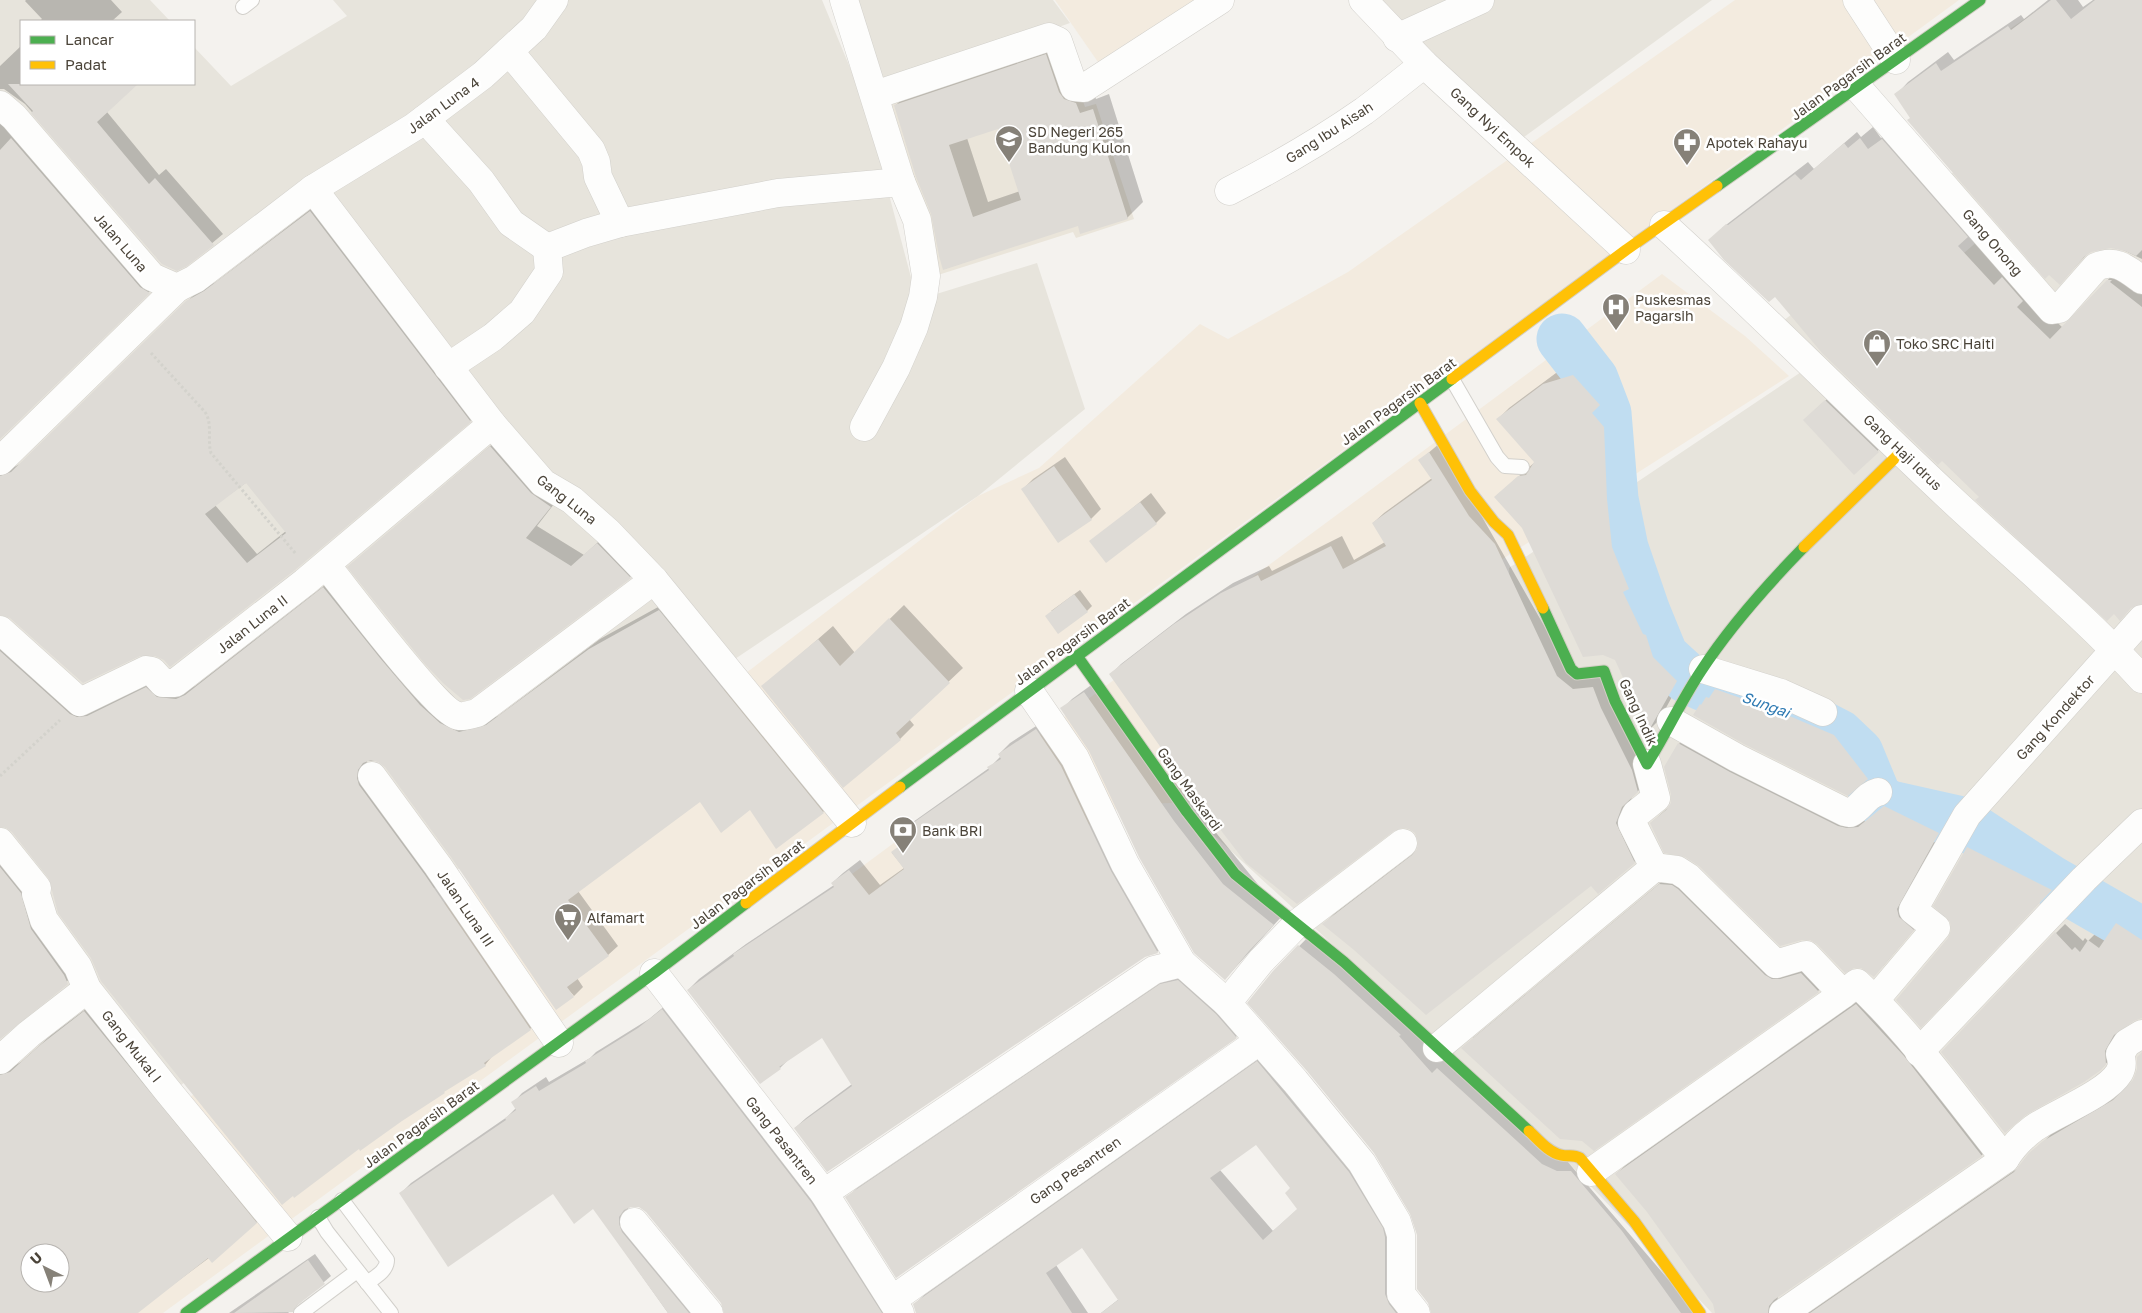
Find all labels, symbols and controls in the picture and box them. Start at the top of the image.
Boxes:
legend [20,20,195,85]
street label: Jalan Pagarsih Barat [1787,28,1909,124]
text: Lancar [65,30,114,48]
text: Padat [65,55,107,73]
street label: Jalan Luna 4 [404,73,482,137]
street label: Gang Nyi Empok [1447,83,1539,171]
street label: Gang Ibu Aisah [1282,97,1376,167]
place label: SD Negeri 265 Bandung Kulon [1028,123,1131,156]
school or university icon: SD Negeri 265 Bandung Kulon [994,124,1024,163]
pharmacy icon: Apotek Rahayu [1672,127,1702,166]
place label: Apotek Rahayu [1706,134,1807,151]
street label: Gang Onong [1959,205,2027,279]
street label: Jalan Luna [91,209,151,275]
place label: Puskesmas Pagarsih [1635,291,1711,324]
hospital icon: Puskesmas Pagarsih [1601,292,1631,331]
shop icon: Toko SRC Haiti [1862,328,1892,367]
place label: Toko SRC Haiti [1896,335,1995,352]
street label: Jalan Pagarsih Barat [1337,353,1459,449]
street label: Gang Haji Idrus [1860,410,1946,494]
street label: Gang Luna [534,470,600,528]
street label: Jalan Luna II [213,591,291,657]
street label: Jalan Pagarsih Barat [1011,593,1133,689]
street label: Gang Kondektor [2012,670,2098,763]
street label: Gang Indik [1616,676,1662,748]
water label: Sungai [1739,687,1794,723]
street label: Gang Maskardi [1154,744,1226,834]
bank icon: Bank BRI [888,815,918,854]
place label: Bank BRI [922,822,983,839]
street label: Jalan Pagarsih Barat [687,836,807,932]
street label: Jalan Luna III [434,866,498,950]
supermarket icon: Alfamart [553,902,583,941]
place label: Alfamart [587,909,645,926]
street label: Gang Mukal I [98,1006,166,1086]
street label: Jalan Pagarsih Barat [360,1076,482,1172]
street label: Gang Pasantren [742,1093,822,1187]
street label: Gang Pesantren [1026,1132,1124,1208]
north arrow [20,1243,70,1293]
text: U [26,1248,45,1268]

